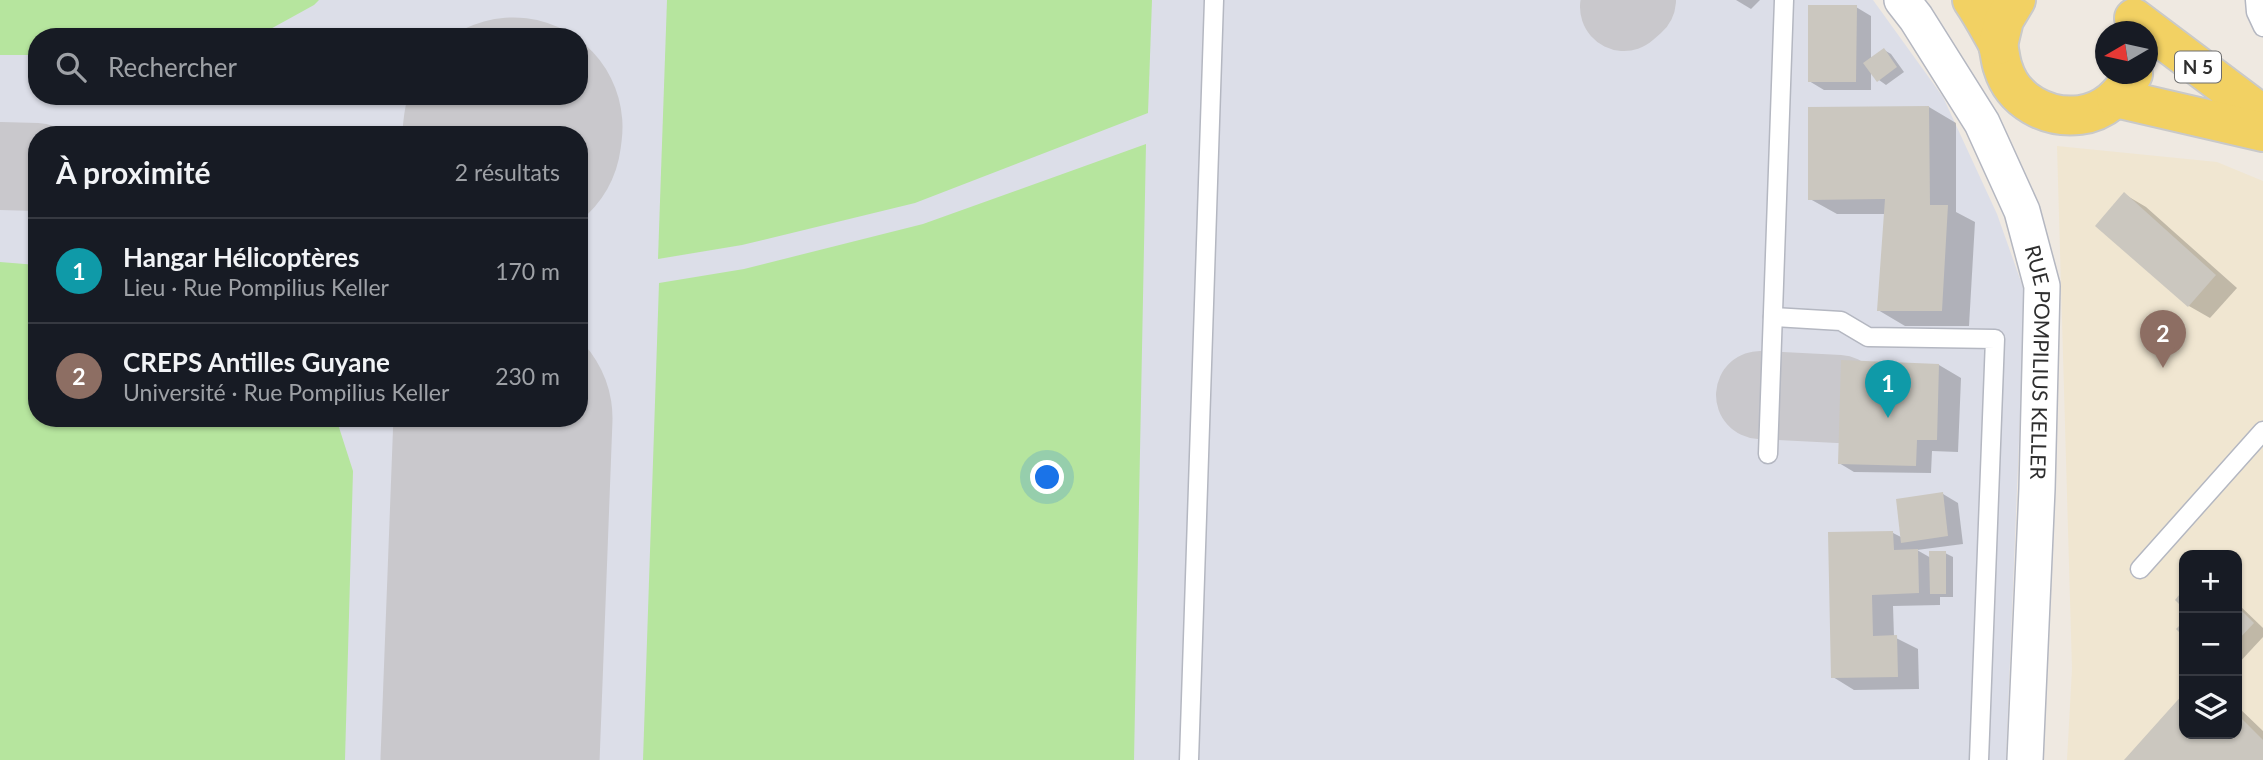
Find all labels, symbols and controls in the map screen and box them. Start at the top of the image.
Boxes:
north arrow [2095,21,2158,84]
search box [28,28,588,105]
icon: search [52,48,90,86]
text: Rechercher [108,51,237,83]
road number: N 5 [2175,52,2221,82]
text: À proximité [56,154,211,190]
text: 2 résultats [455,158,560,186]
text: Hangar Hélicoptères [123,241,359,273]
street label: RUE POMPILIUS KELLER [2021,242,2056,481]
text: 1 [72,257,86,285]
text: 170 m [495,257,560,285]
text: Lieu · Rue Pompilius Keller [123,273,389,301]
pin: 2 [2140,310,2186,368]
text: CREPS Antilles Guyane [123,346,390,378]
pin: 1 [1865,360,1911,418]
text: 2 [72,362,86,390]
text: 230 m [495,362,560,390]
text: Université · Rue Pompilius Keller [123,378,449,406]
your location [1030,460,1064,494]
map controls [2179,550,2242,739]
button: + [2179,550,2242,613]
button: − [2179,613,2242,676]
button: layers [2179,676,2242,739]

